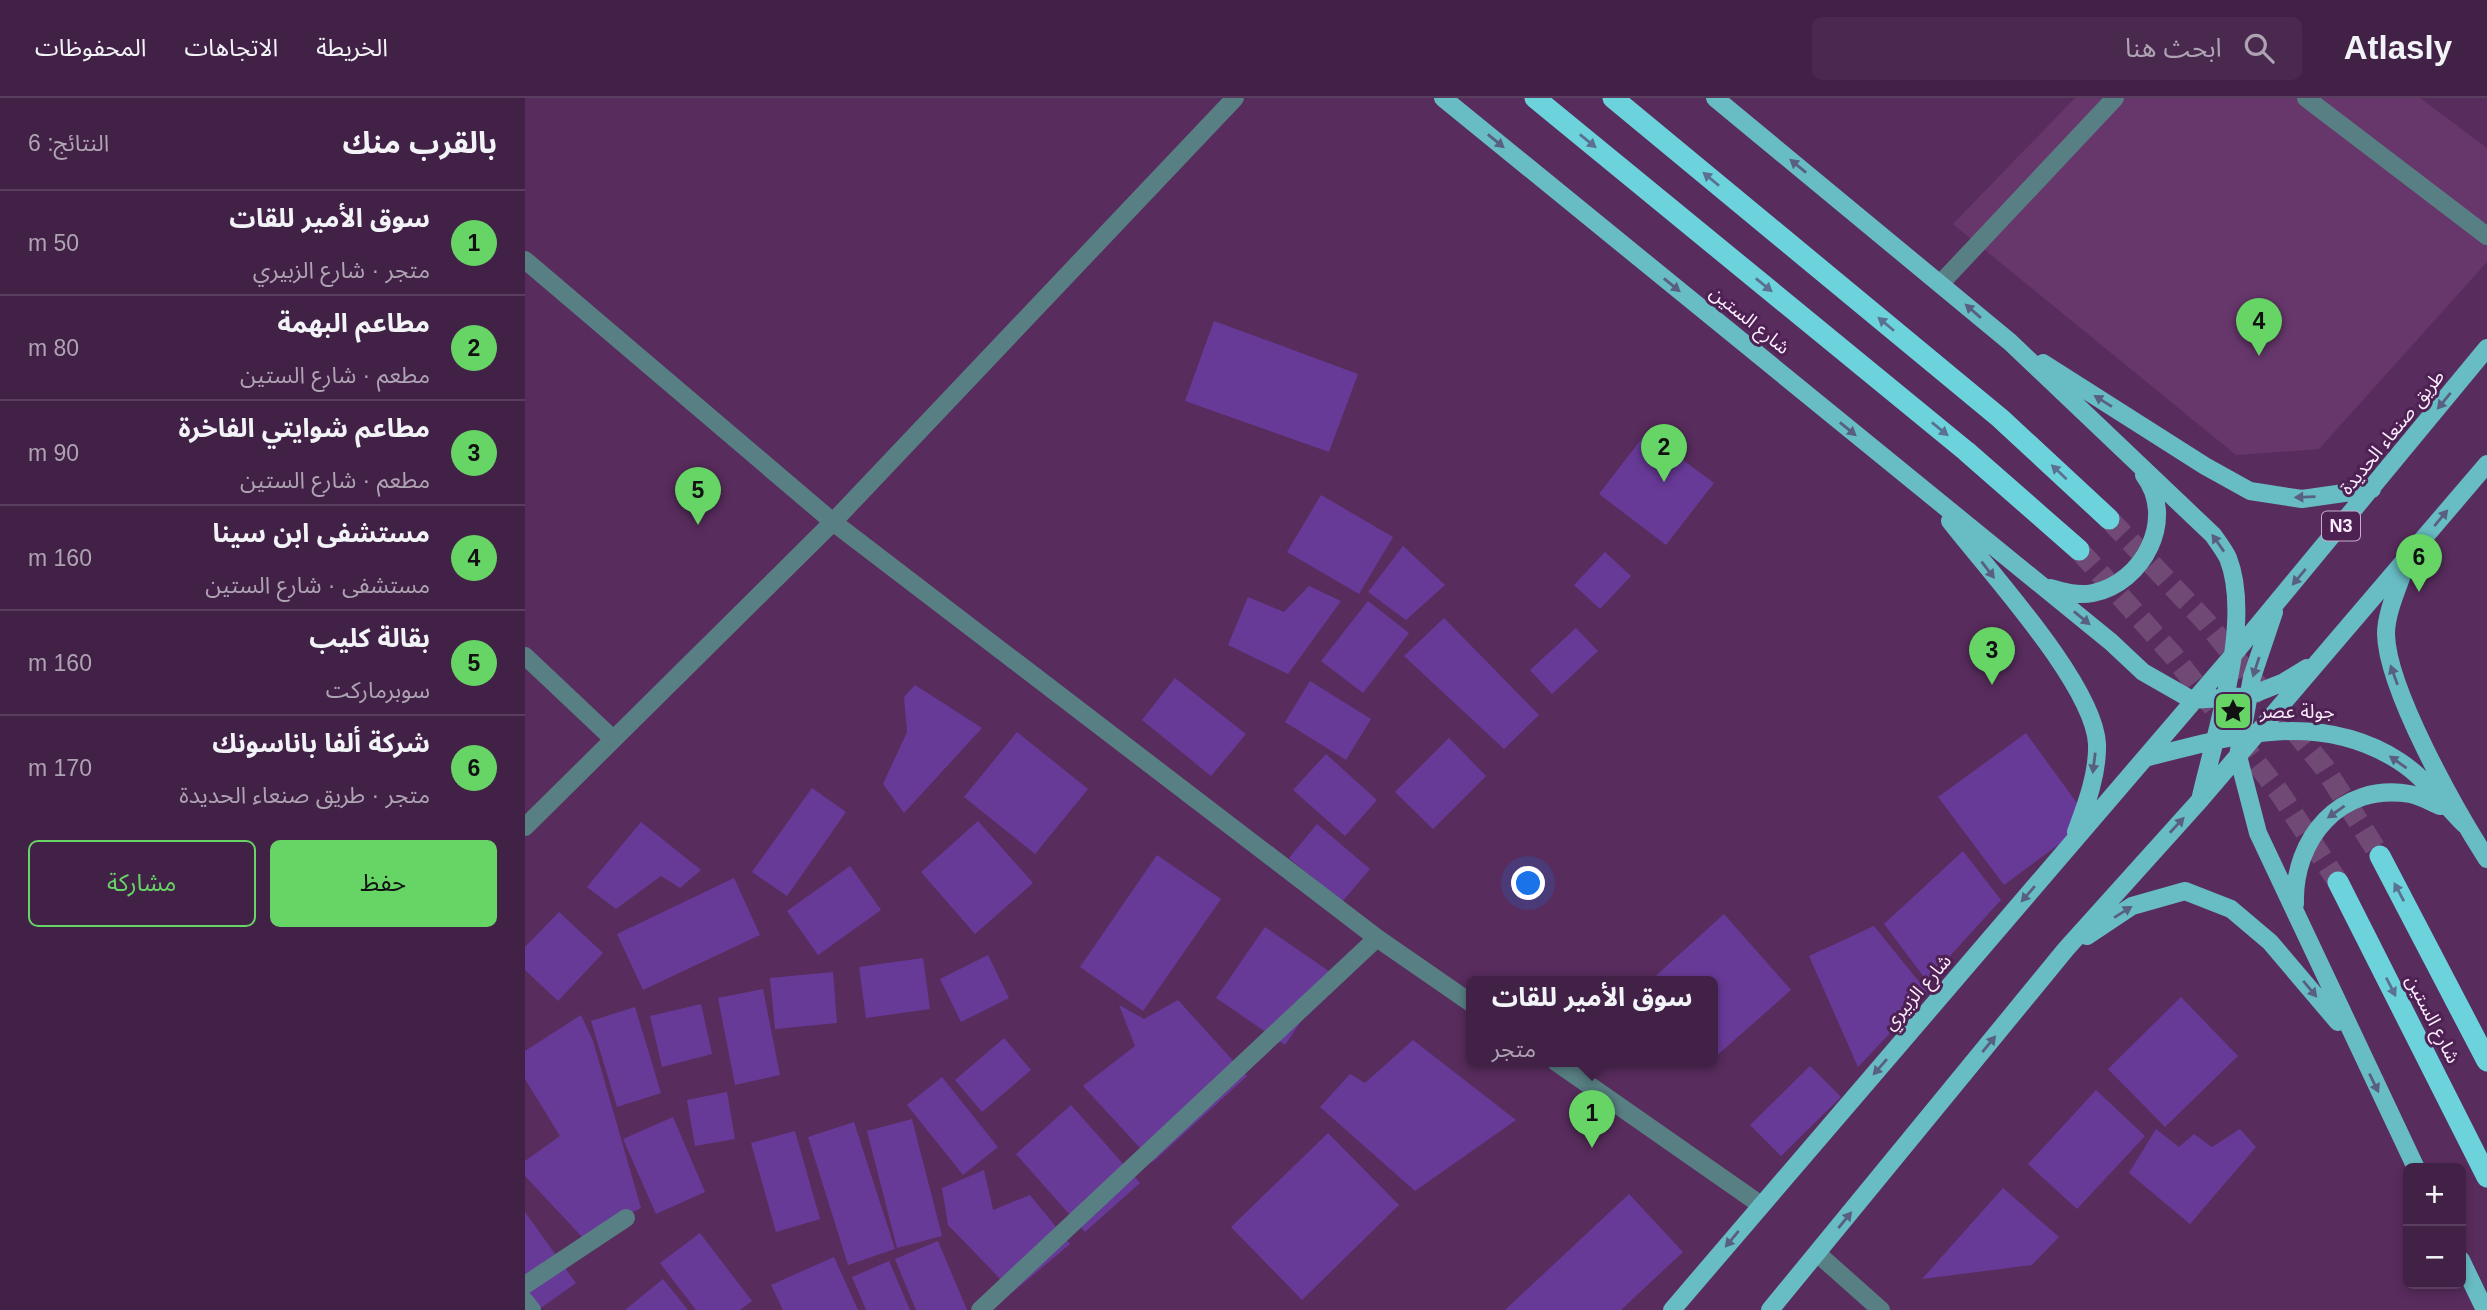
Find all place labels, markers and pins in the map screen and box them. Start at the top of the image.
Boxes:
pin: 4 [2236,298,2282,356]
pin: 2 [1641,424,1687,482]
pin: 5 [675,467,721,525]
pin: 6 [2396,534,2442,592]
pin: 3 [1969,627,2015,685]
place icon: جولة عصر [2212,690,2254,732]
place label: جولة عصر [2259,701,2335,723]
pin: 1 [1569,1090,1615,1148]

